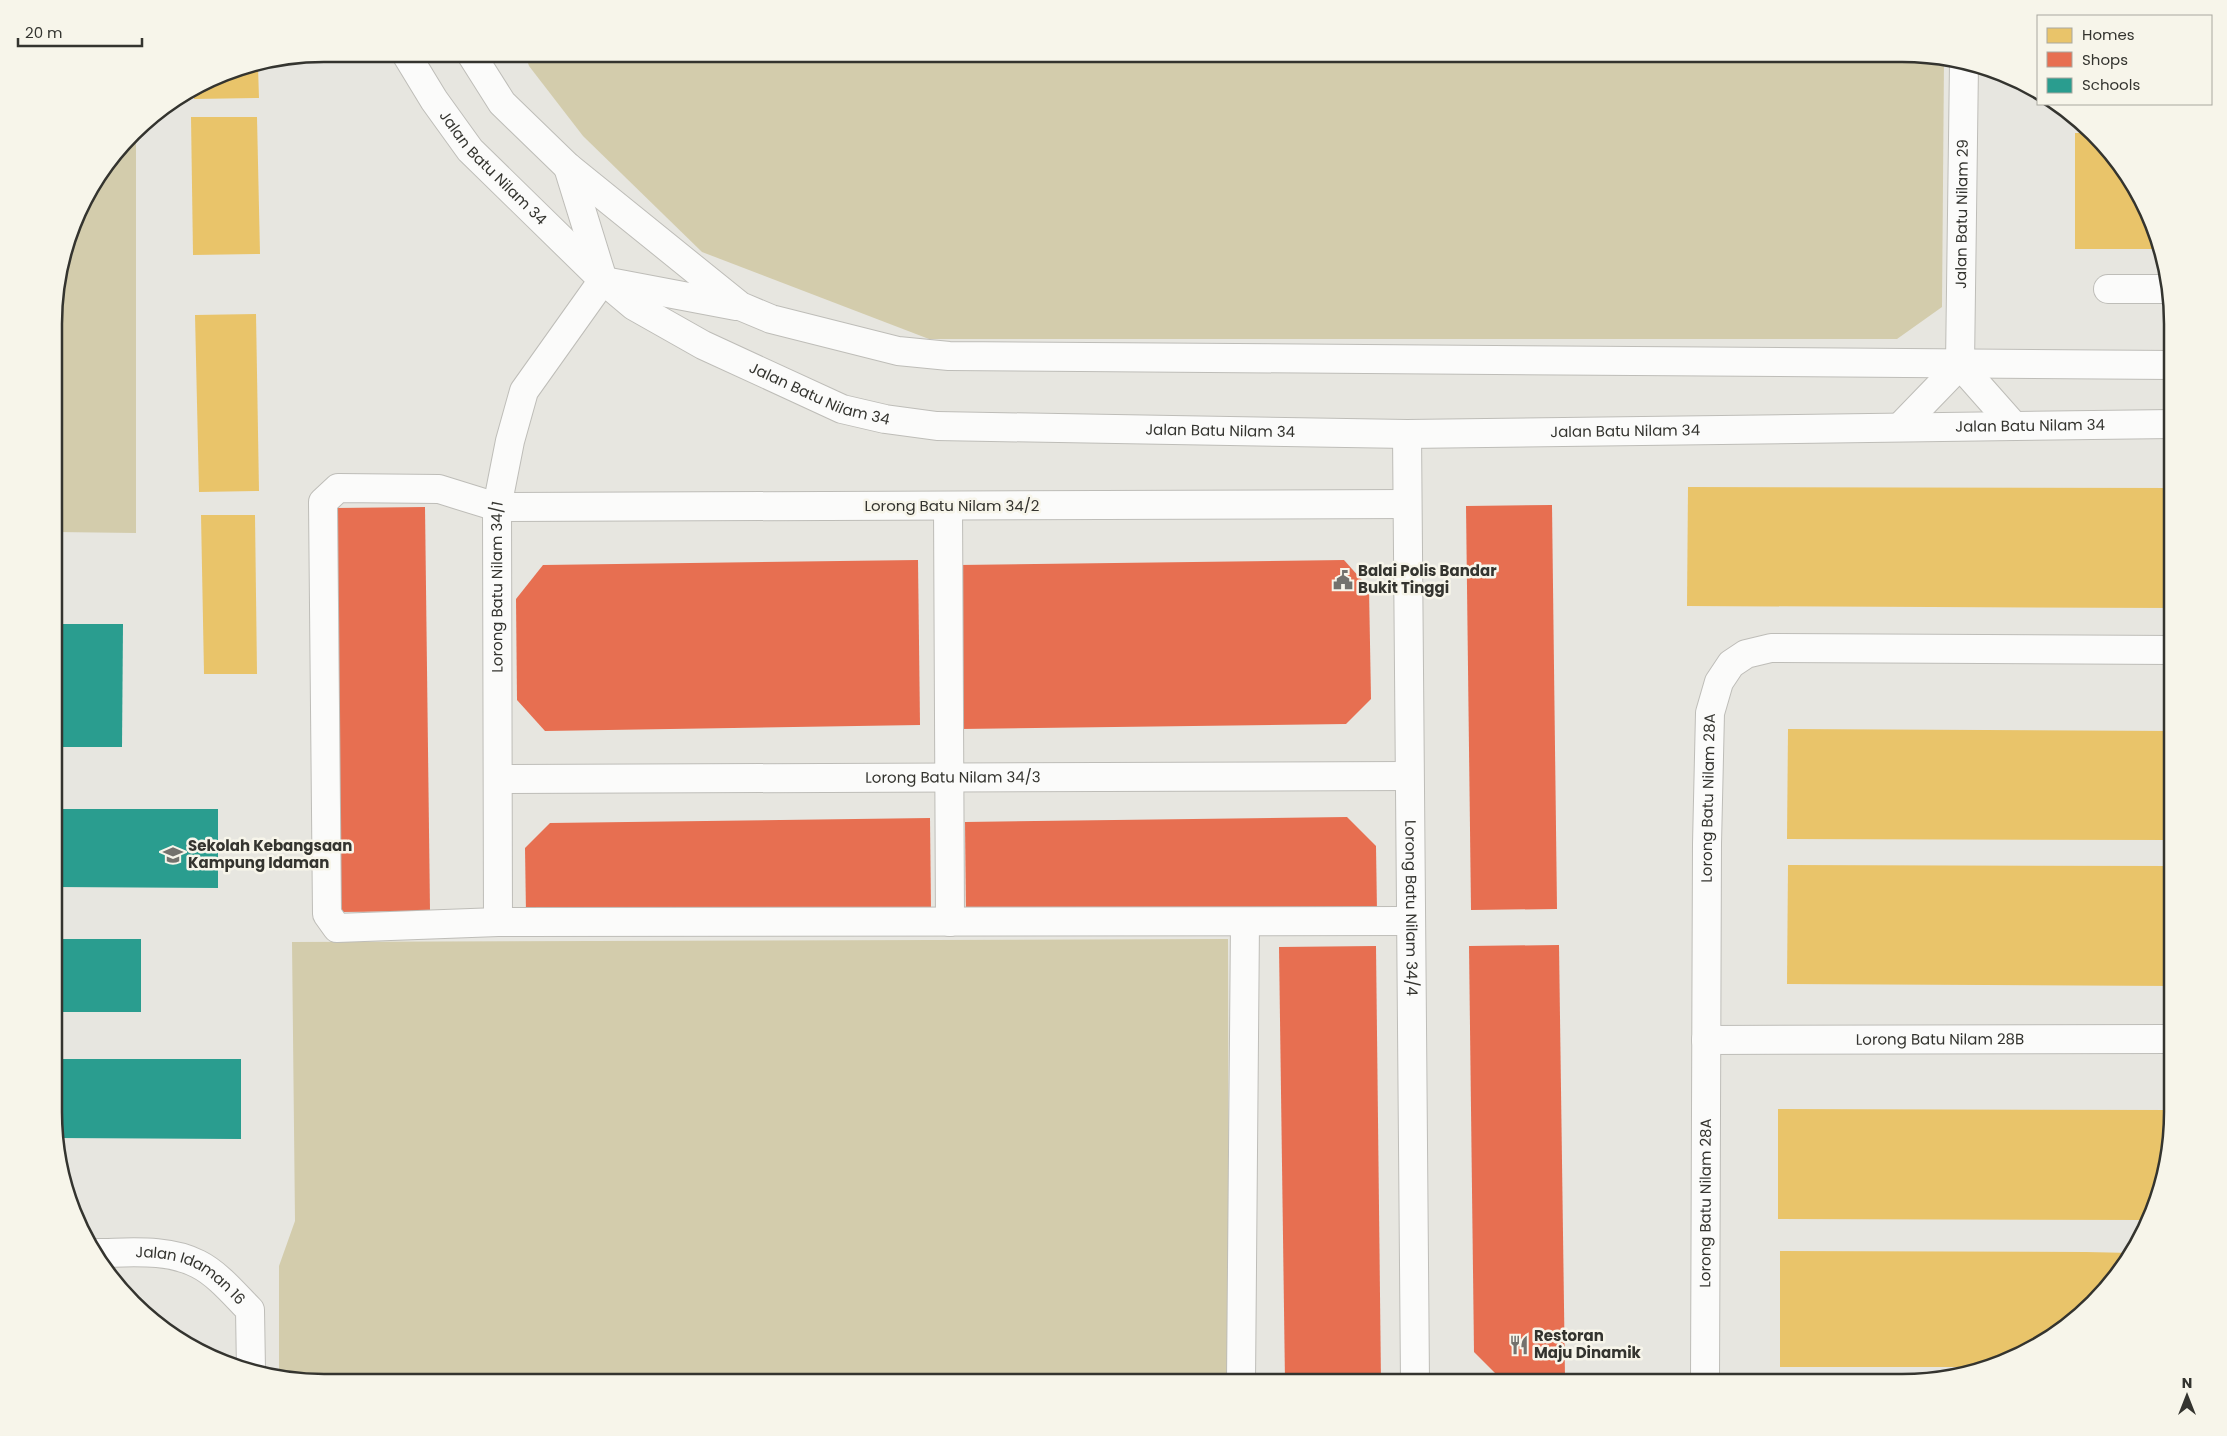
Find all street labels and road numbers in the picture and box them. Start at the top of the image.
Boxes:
street label: Jalan Batu Nilam 34 [435,106,552,229]
street label: Jalan Batu Nilam 29 [1950,139,1973,289]
street label: Jalan Batu Nilam 34 [746,357,892,430]
street label: Jalan Batu Nilam 34 [1955,414,2105,437]
street label: Jalan Batu Nilam 34 [1145,419,1295,442]
street label: Jalan Batu Nilam 34 [1550,419,1700,442]
street label: Lorong Batu Nilam 34/2 [865,495,1039,516]
street label: Lorong Batu Nilam 34/1 [486,499,508,673]
street label: Lorong Batu Nilam 28A [1696,713,1720,883]
street label: Lorong Batu Nilam 34/3 [865,766,1041,788]
street label: Lorong Batu Nilam 34/4 [1400,820,1423,996]
street label: Lorong Batu Nilam 28B [1856,1028,2024,1050]
street label: Lorong Batu Nilam 28A [1694,1118,1716,1288]
street label: Jalan Idaman 16 [135,1241,250,1309]

